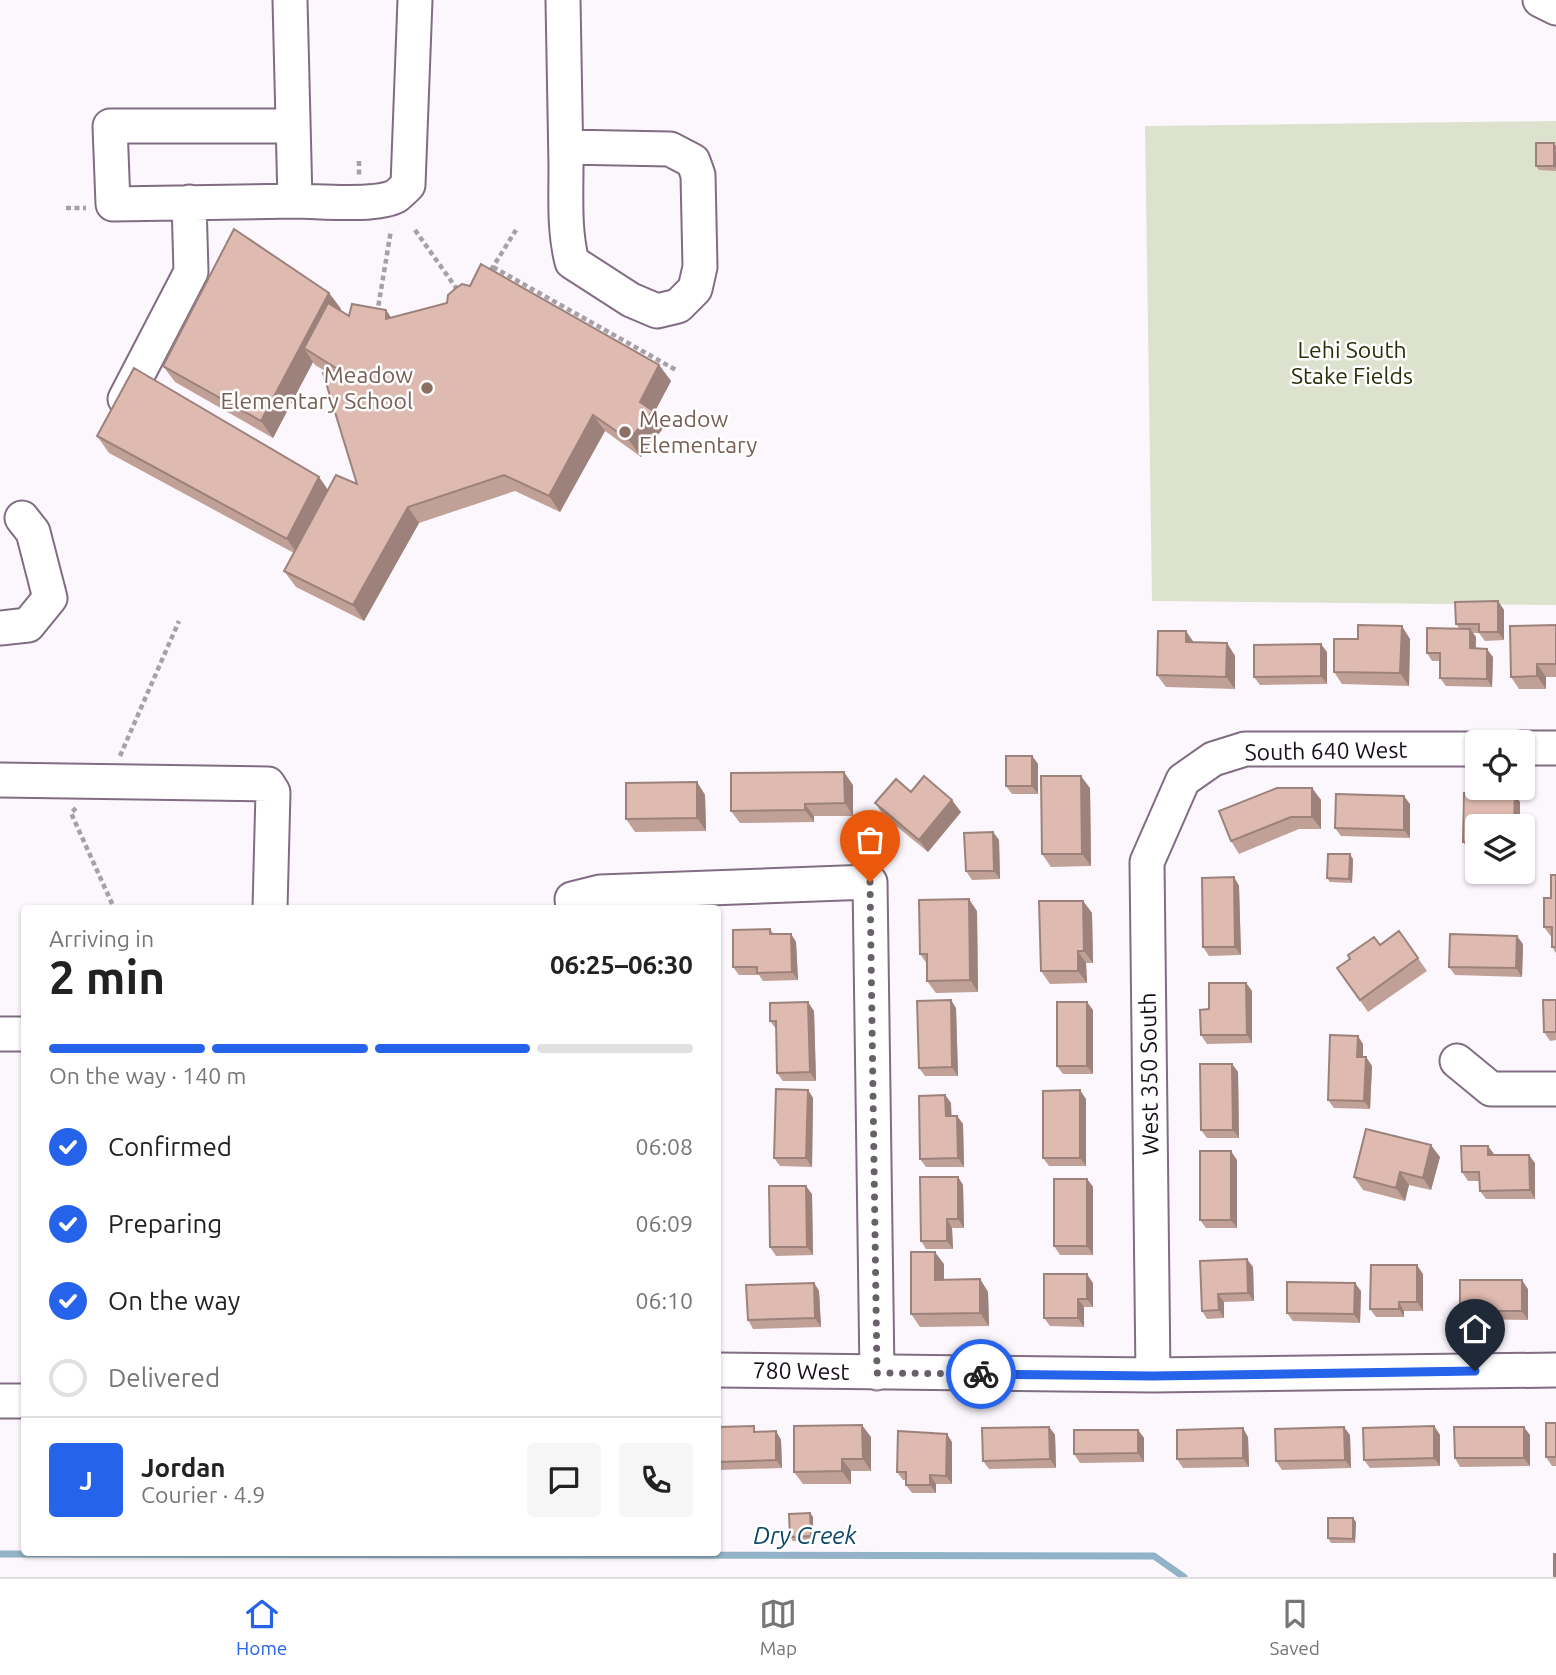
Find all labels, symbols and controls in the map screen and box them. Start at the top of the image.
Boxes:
park label: Lehi South Stake Fields [1291,337,1413,388]
place label: Meadow Elementary School [220,362,413,413]
marker: Meadow Elementary School [419,380,435,396]
place label: Meadow Elementary [639,406,757,457]
marker: Meadow Elementary [617,424,633,440]
map controls [1465,730,1535,884]
button: locate [1465,730,1535,800]
street label: South 640 West [1244,737,1408,764]
pin [840,810,900,882]
button: layers [1465,814,1535,884]
icon: bag [851,821,889,859]
text: Arriving in [49,926,154,951]
text: 06:25–06:30 [550,950,693,979]
text: 2 min [49,951,165,1003]
street label: West 350 South [1135,992,1162,1156]
text: On the way · 140 m [49,1063,246,1088]
icon: check [49,1128,87,1166]
text: Confirmed [108,1132,232,1161]
text: 06:08 [635,1134,693,1159]
icon: check [49,1205,87,1243]
text: Preparing [108,1209,222,1238]
text: 06:09 [635,1211,693,1236]
icon: check [49,1282,87,1320]
text: On the way [108,1286,240,1315]
text: 06:10 [635,1288,693,1313]
pin [1445,1299,1505,1371]
icon: home [1456,1310,1494,1348]
courier [946,1339,1016,1409]
icon: bike [962,1355,1000,1393]
street label: 780 West [752,1357,850,1384]
text: Delivered [108,1363,220,1392]
button: chat [527,1443,601,1517]
button: phone [619,1443,693,1517]
text: Jordan [141,1453,226,1482]
text: J [79,1466,93,1495]
text: Courier · 4.9 [141,1482,265,1507]
water label: Dry Creek [753,1522,857,1549]
tab: Home [236,1595,287,1659]
tab: Map [759,1595,797,1659]
tab: Saved [1269,1595,1320,1659]

